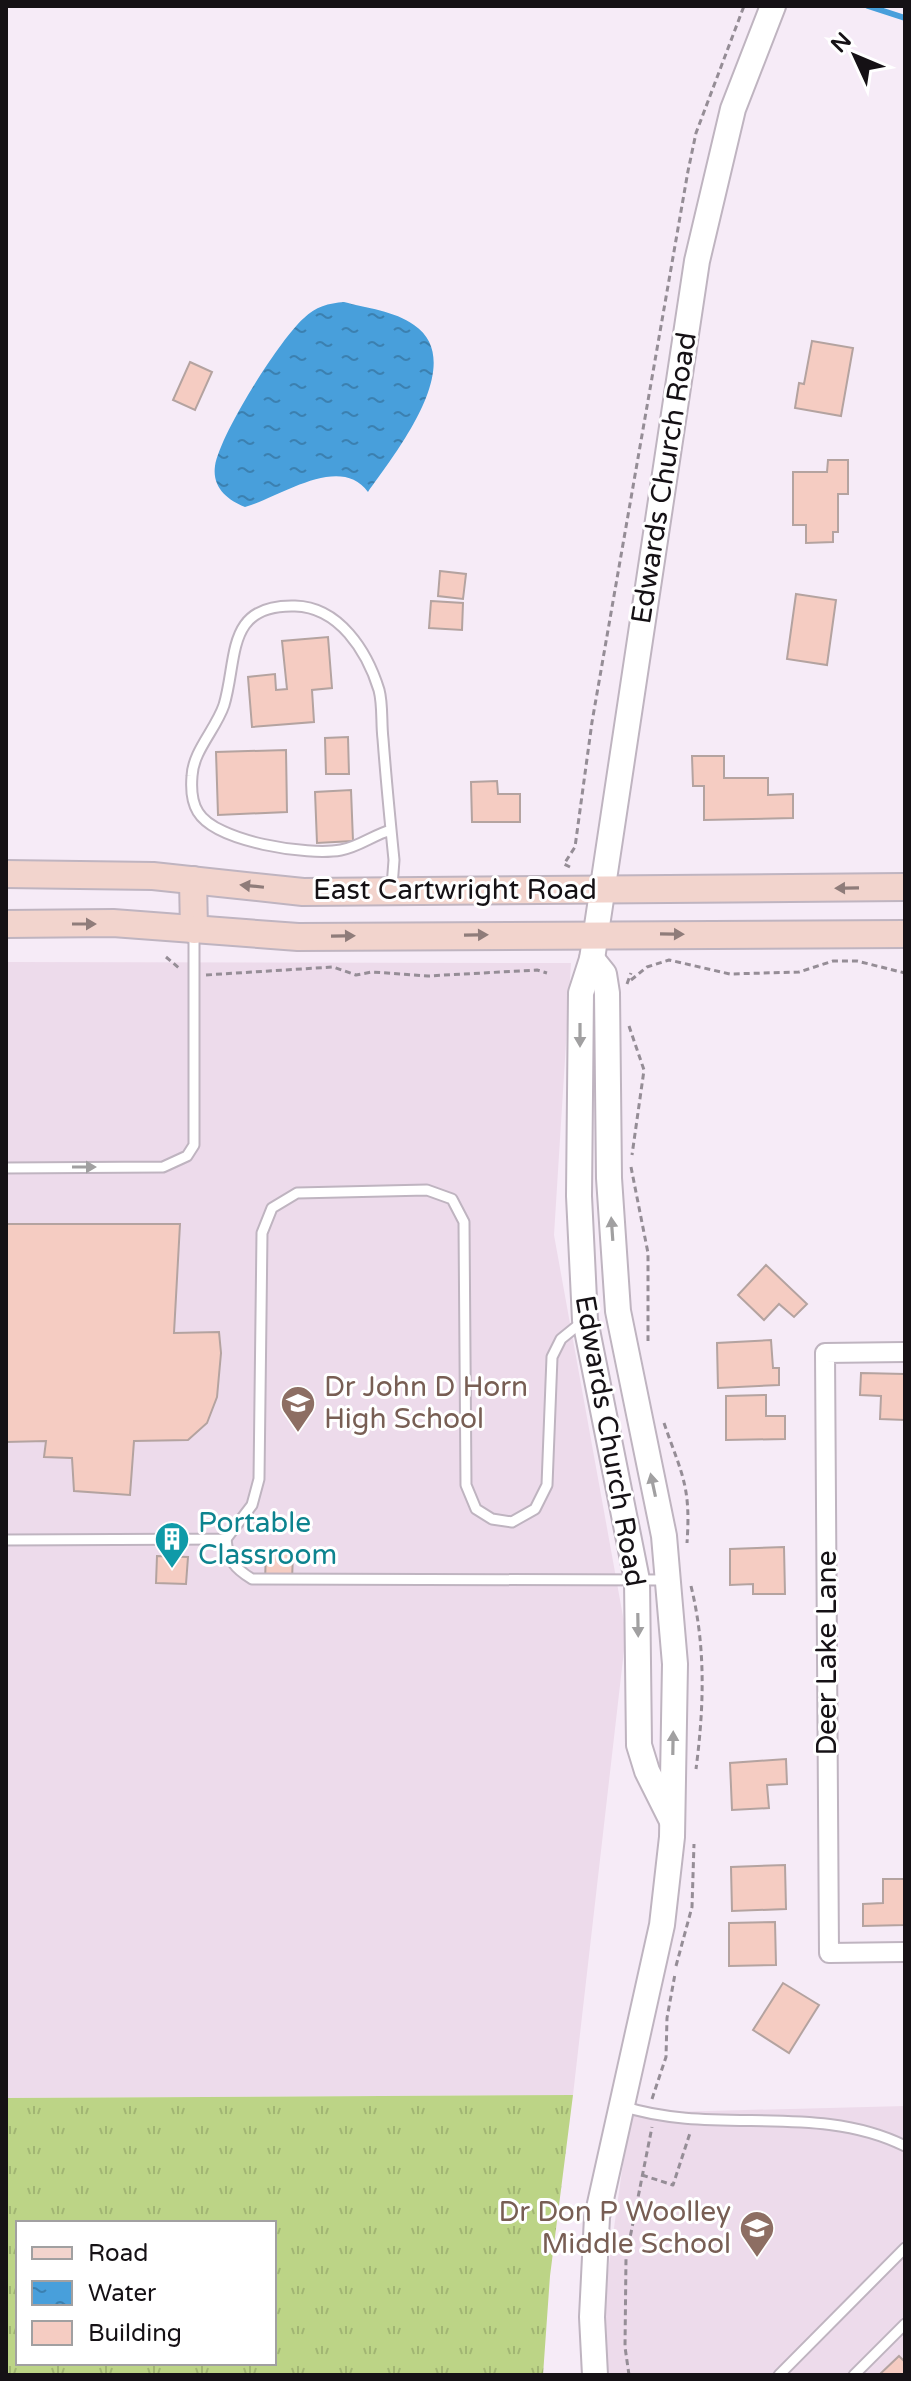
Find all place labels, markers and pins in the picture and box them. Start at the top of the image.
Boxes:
place label: Dr John D Horn High School [324,1370,528,1436]
school or university icon: Dr John D Horn High School [279,1384,317,1434]
place label: Portable Classroom [198,1506,337,1572]
building icon: Portable Classroom [153,1520,191,1570]
place label: Dr Don P Woolley Middle School [498,2195,731,2261]
school or university icon: Dr Don P Woolley Middle School [738,2209,776,2259]

